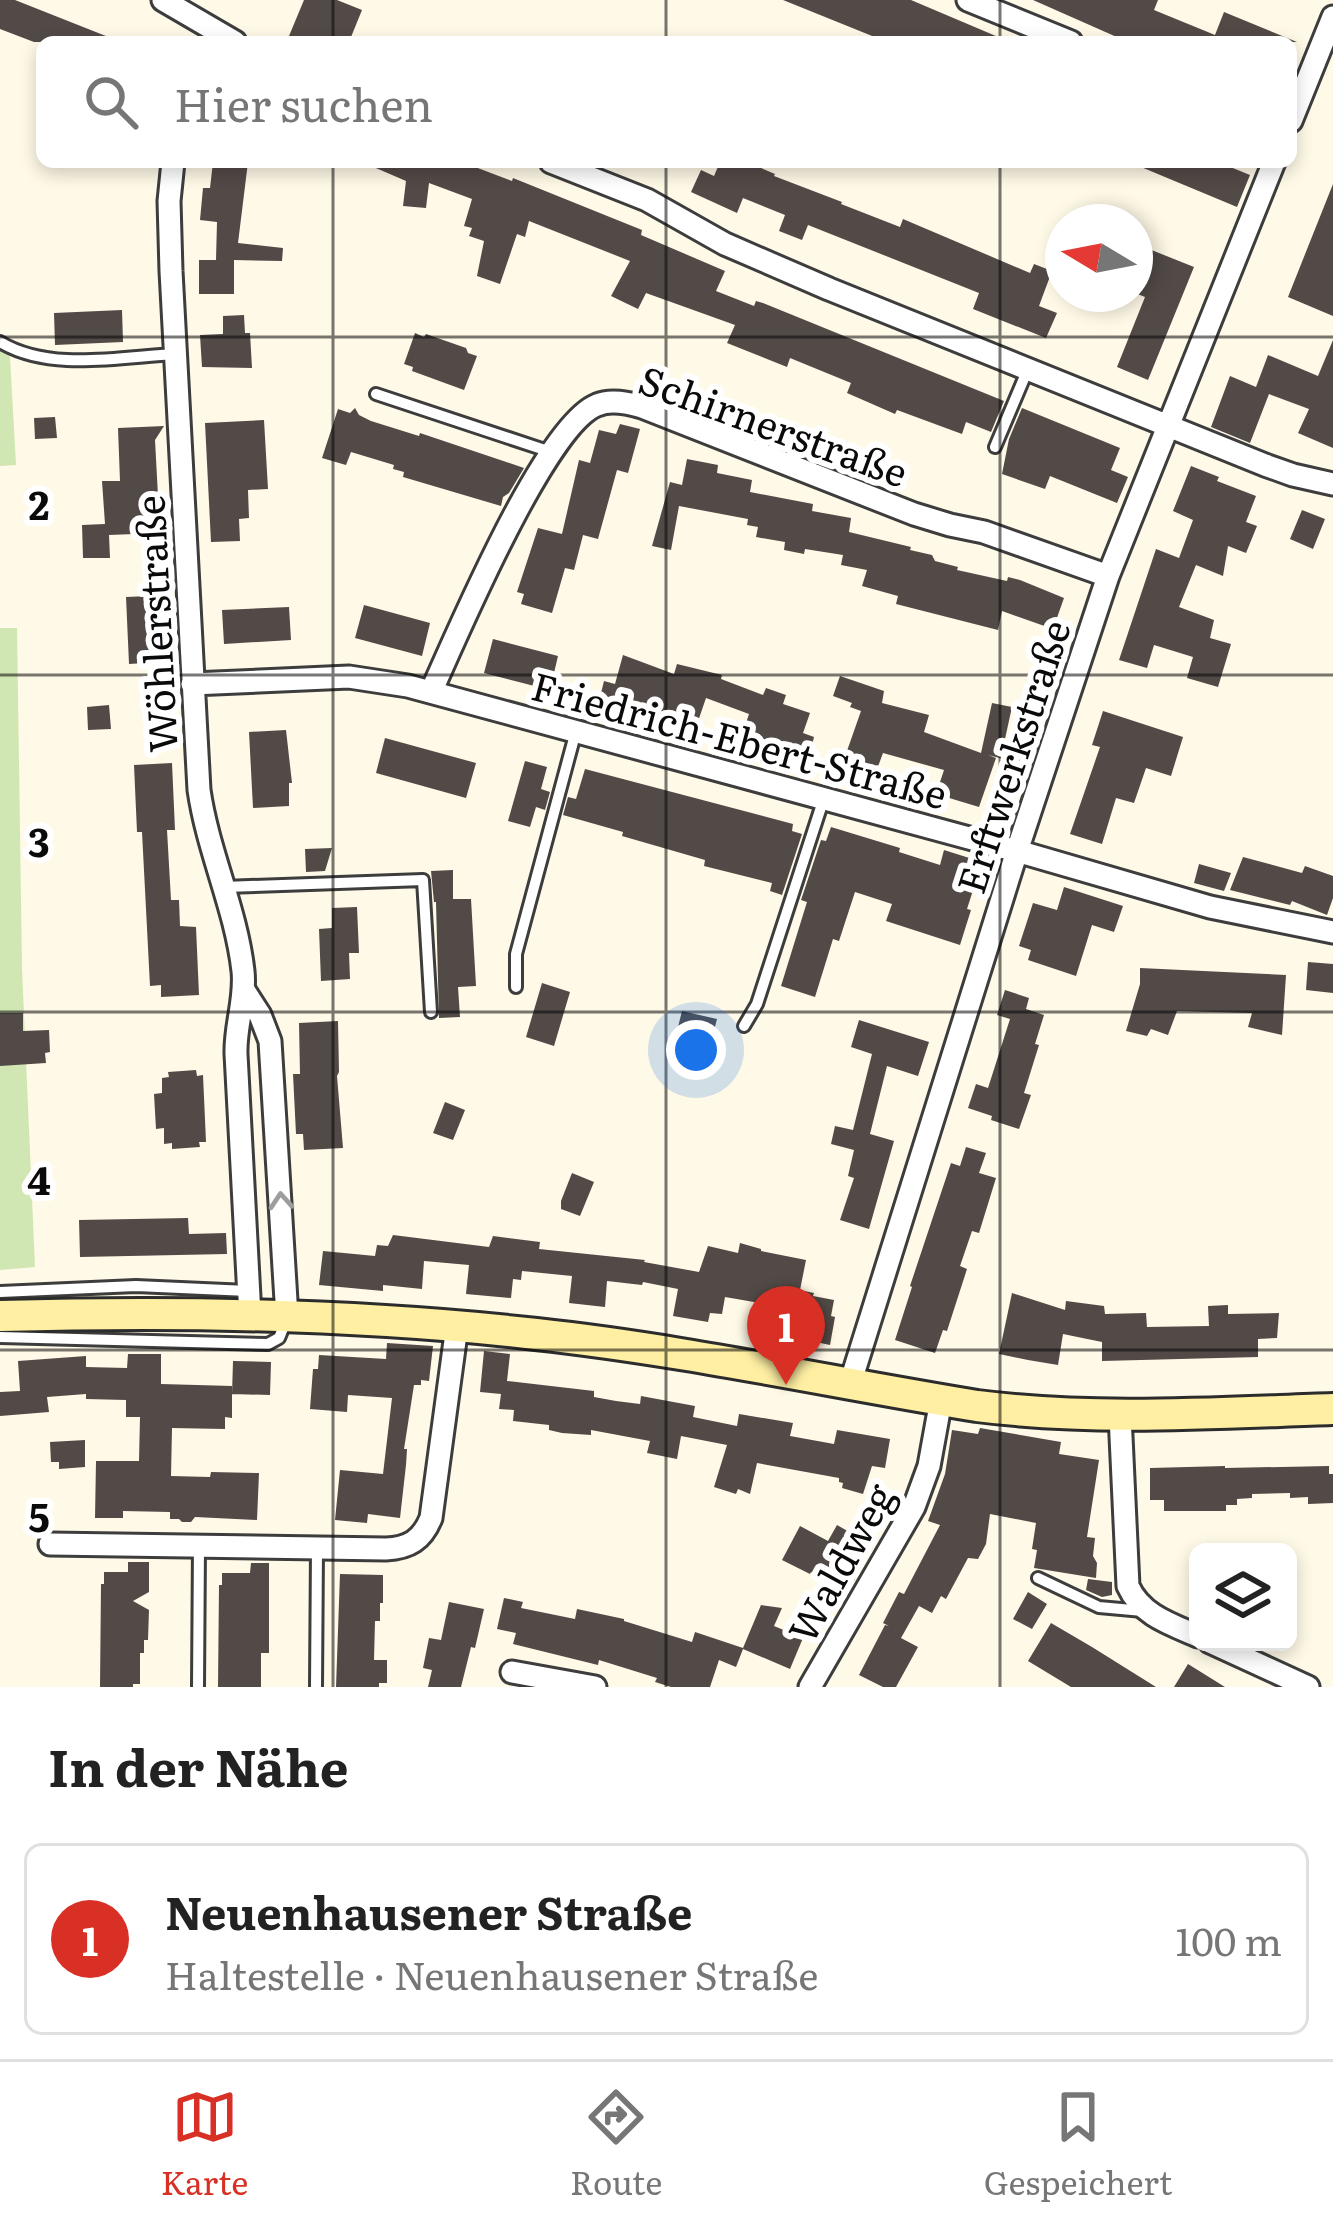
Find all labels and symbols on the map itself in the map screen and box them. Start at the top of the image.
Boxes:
north arrow [1045,204,1153,312]
street label: Schirnerstraße [632,349,916,499]
text: 2 [29,474,49,532]
street label: Wöhlerstraße [118,494,190,754]
street label: Erftwerkstraße [939,612,1083,900]
street label: Friedrich-Ebert-Straße [526,655,954,821]
text: 3 [28,811,50,869]
your location [666,1020,726,1080]
text: 4 [27,1149,51,1207]
one-way arrow [268,1191,294,1210]
pin: 1 [747,1286,825,1385]
street label: Waldweg [771,1472,907,1652]
text: 5 [28,1486,50,1544]

